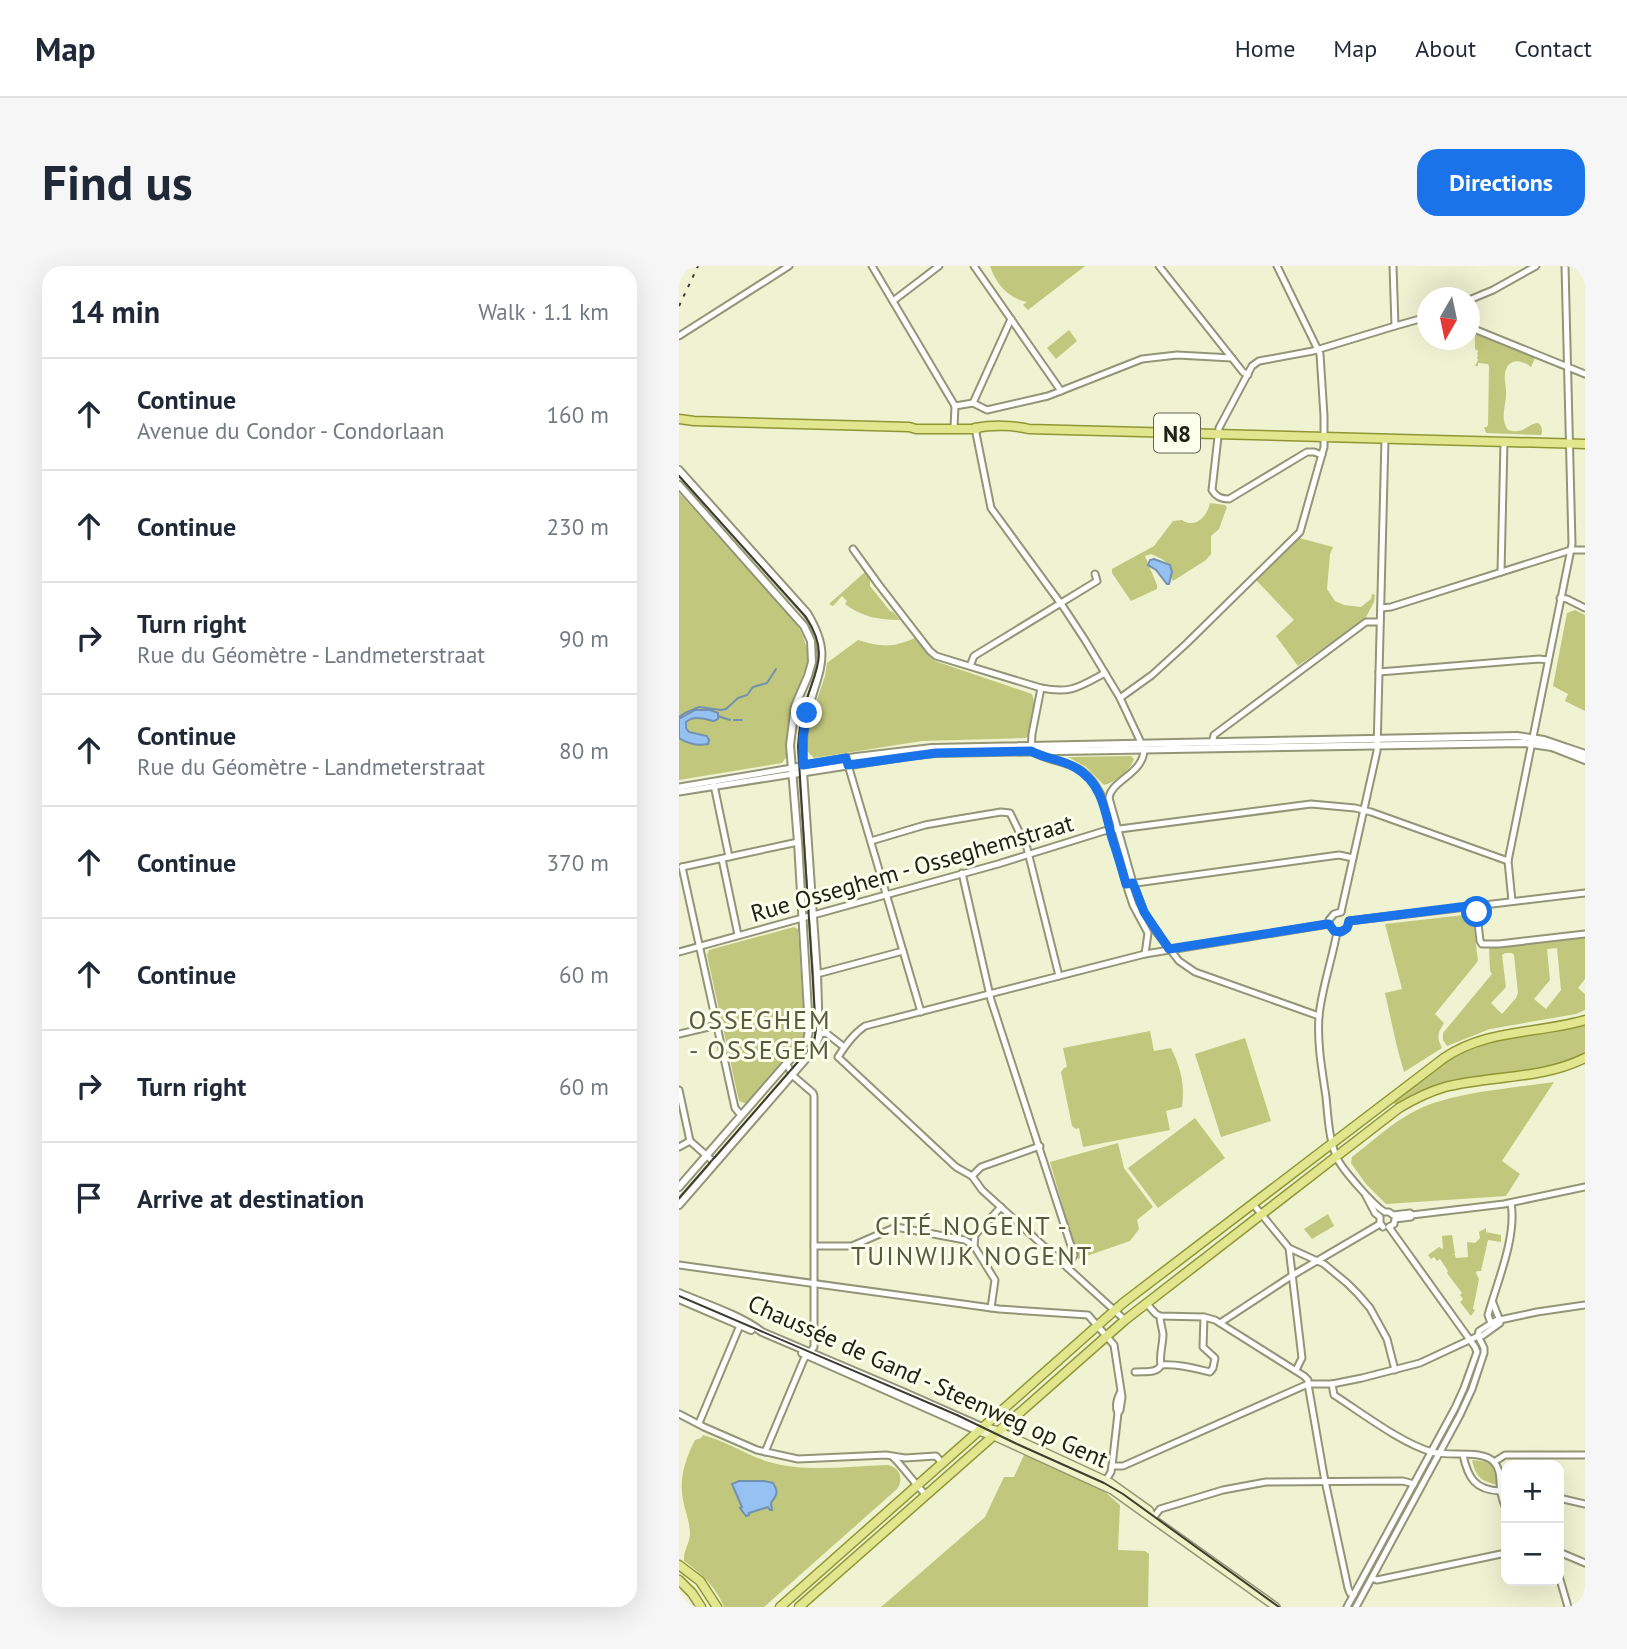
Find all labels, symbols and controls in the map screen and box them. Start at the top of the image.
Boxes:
text: Map [35,27,96,70]
text: Home [1235,33,1295,64]
text: Map [1333,33,1377,64]
text: About [1415,33,1476,64]
text: Contact [1514,33,1592,64]
button: Directions [1417,149,1585,216]
text: Find us [42,150,193,214]
north arrow [1417,287,1480,350]
text: 14 min [70,292,160,331]
text: Walk · 1.1 km [478,297,609,326]
text: Continue [137,383,236,416]
icon: ahead [70,395,108,433]
text: 160 m [547,400,609,429]
road number: N8 [1154,414,1200,452]
text: Avenue du Condor - Condorlaan [137,416,444,445]
icon: ahead [70,507,108,545]
text: Continue [137,510,236,543]
text: 230 m [547,512,609,541]
text: Turn right [137,607,246,640]
icon: right [70,619,108,657]
text: 90 m [559,624,609,653]
text: Rue du Géomètre - Landmeterstraat [137,640,485,669]
route end [791,697,822,728]
text: Continue [137,719,236,752]
icon: ahead [70,731,108,769]
text: 80 m [559,736,609,765]
text: Rue du Géomètre - Landmeterstraat [137,752,485,781]
street label: Rue Osseghem - Osseghemstraat [747,807,1077,929]
icon: ahead [70,843,108,881]
text: Continue [137,846,236,879]
text: 370 m [547,848,609,877]
route start [1461,896,1492,927]
icon: ahead [70,955,108,993]
text: Continue [137,958,236,991]
text: 60 m [559,960,609,989]
district label: OSSEGHEM - OSSEGEM [688,1003,832,1066]
icon: right [70,1067,108,1105]
text: Turn right [137,1070,246,1103]
text: 60 m [559,1072,609,1101]
icon: arrive [70,1179,108,1217]
text: Arrive at destination [137,1182,364,1215]
district label: CITÉ NOGENT - TUINWIJK NOGENT [851,1209,1093,1272]
street label: Chaussée de Gand - Steenweg op Gent [743,1287,1113,1475]
map controls [1501,1460,1564,1586]
button: + [1501,1460,1564,1523]
button: − [1501,1523,1564,1586]

